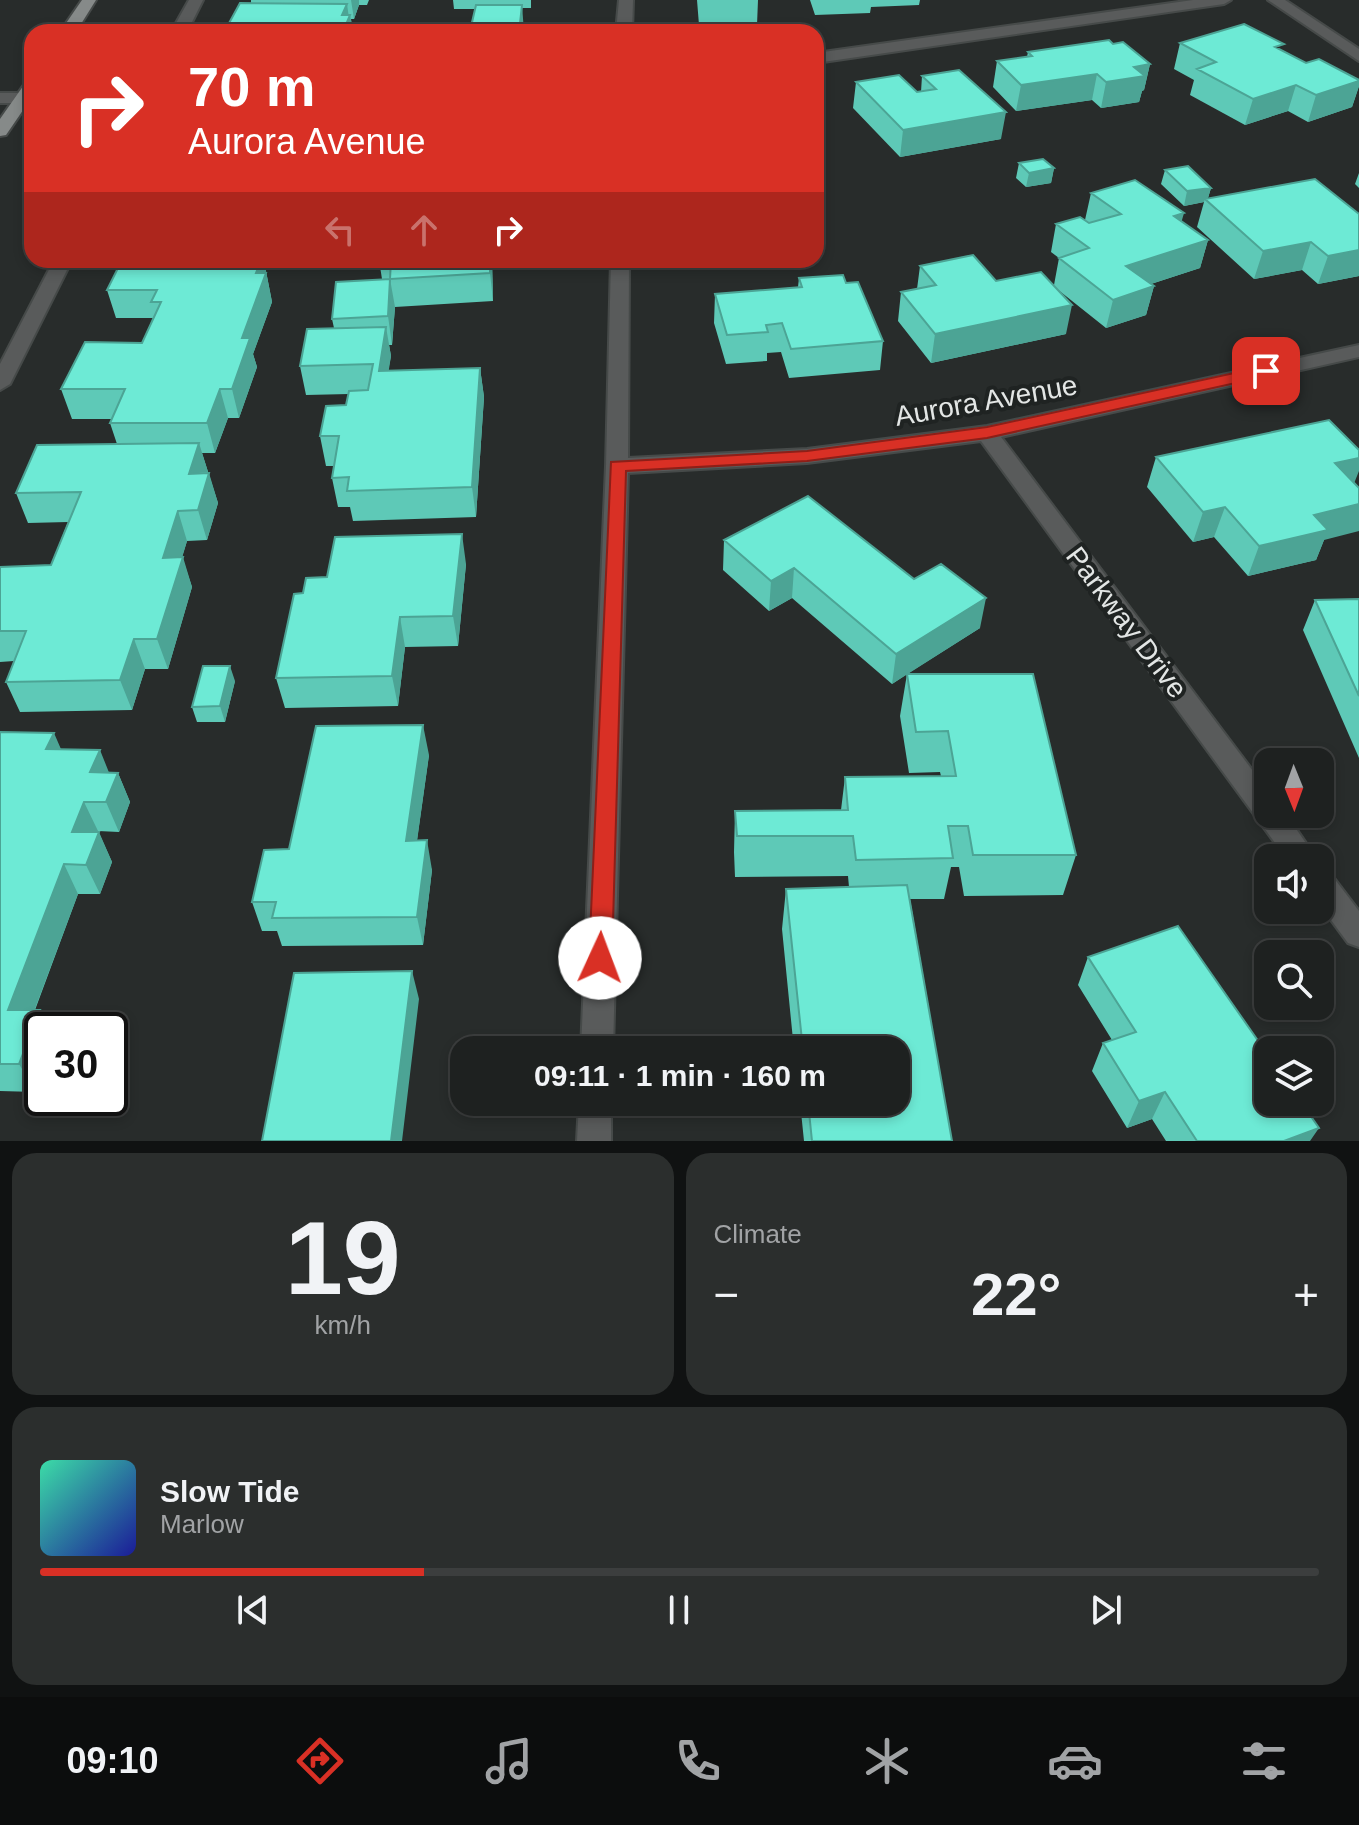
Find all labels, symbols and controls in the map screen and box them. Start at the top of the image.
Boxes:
text: 70 m [188,55,316,118]
icon: right [56,56,160,160]
text: Aurora Avenue [188,121,426,162]
icon: left [318,208,362,252]
icon: ahead [402,208,446,252]
icon: right [486,208,530,252]
pin [1232,337,1300,405]
icon: arrive [1244,349,1288,393]
street label: Aurora Avenue [892,369,1080,432]
street label: Parkway Drive [1060,541,1193,704]
north arrow [1254,748,1334,828]
map controls [1254,748,1334,1116]
button: sound [1254,844,1334,924]
position arrow [558,916,642,1000]
button: search [1254,940,1334,1020]
speed limit sign: 30 [24,1012,128,1116]
button: layers [1254,1036,1334,1116]
text: 09:11 · 1 min · 160 m [534,1059,826,1092]
text: 19 [285,1200,401,1316]
text: Climate [714,1219,802,1249]
text: 22° [971,1261,1062,1328]
text: − [714,1270,739,1319]
text: + [1293,1270,1319,1319]
text: km/h [315,1310,371,1340]
text: Slow Tide [160,1475,299,1508]
text: Marlow [160,1509,244,1539]
icon: previous [231,1588,275,1632]
icon: pause [657,1588,701,1632]
icon: next [1084,1588,1128,1632]
icon: directions [292,1733,348,1789]
icon: music [481,1733,537,1789]
icon: phone [670,1733,726,1789]
icon: climate [859,1733,915,1789]
icon: car [1047,1733,1103,1789]
icon: filters [1236,1733,1292,1789]
text: 09:10 [66,1740,159,1781]

